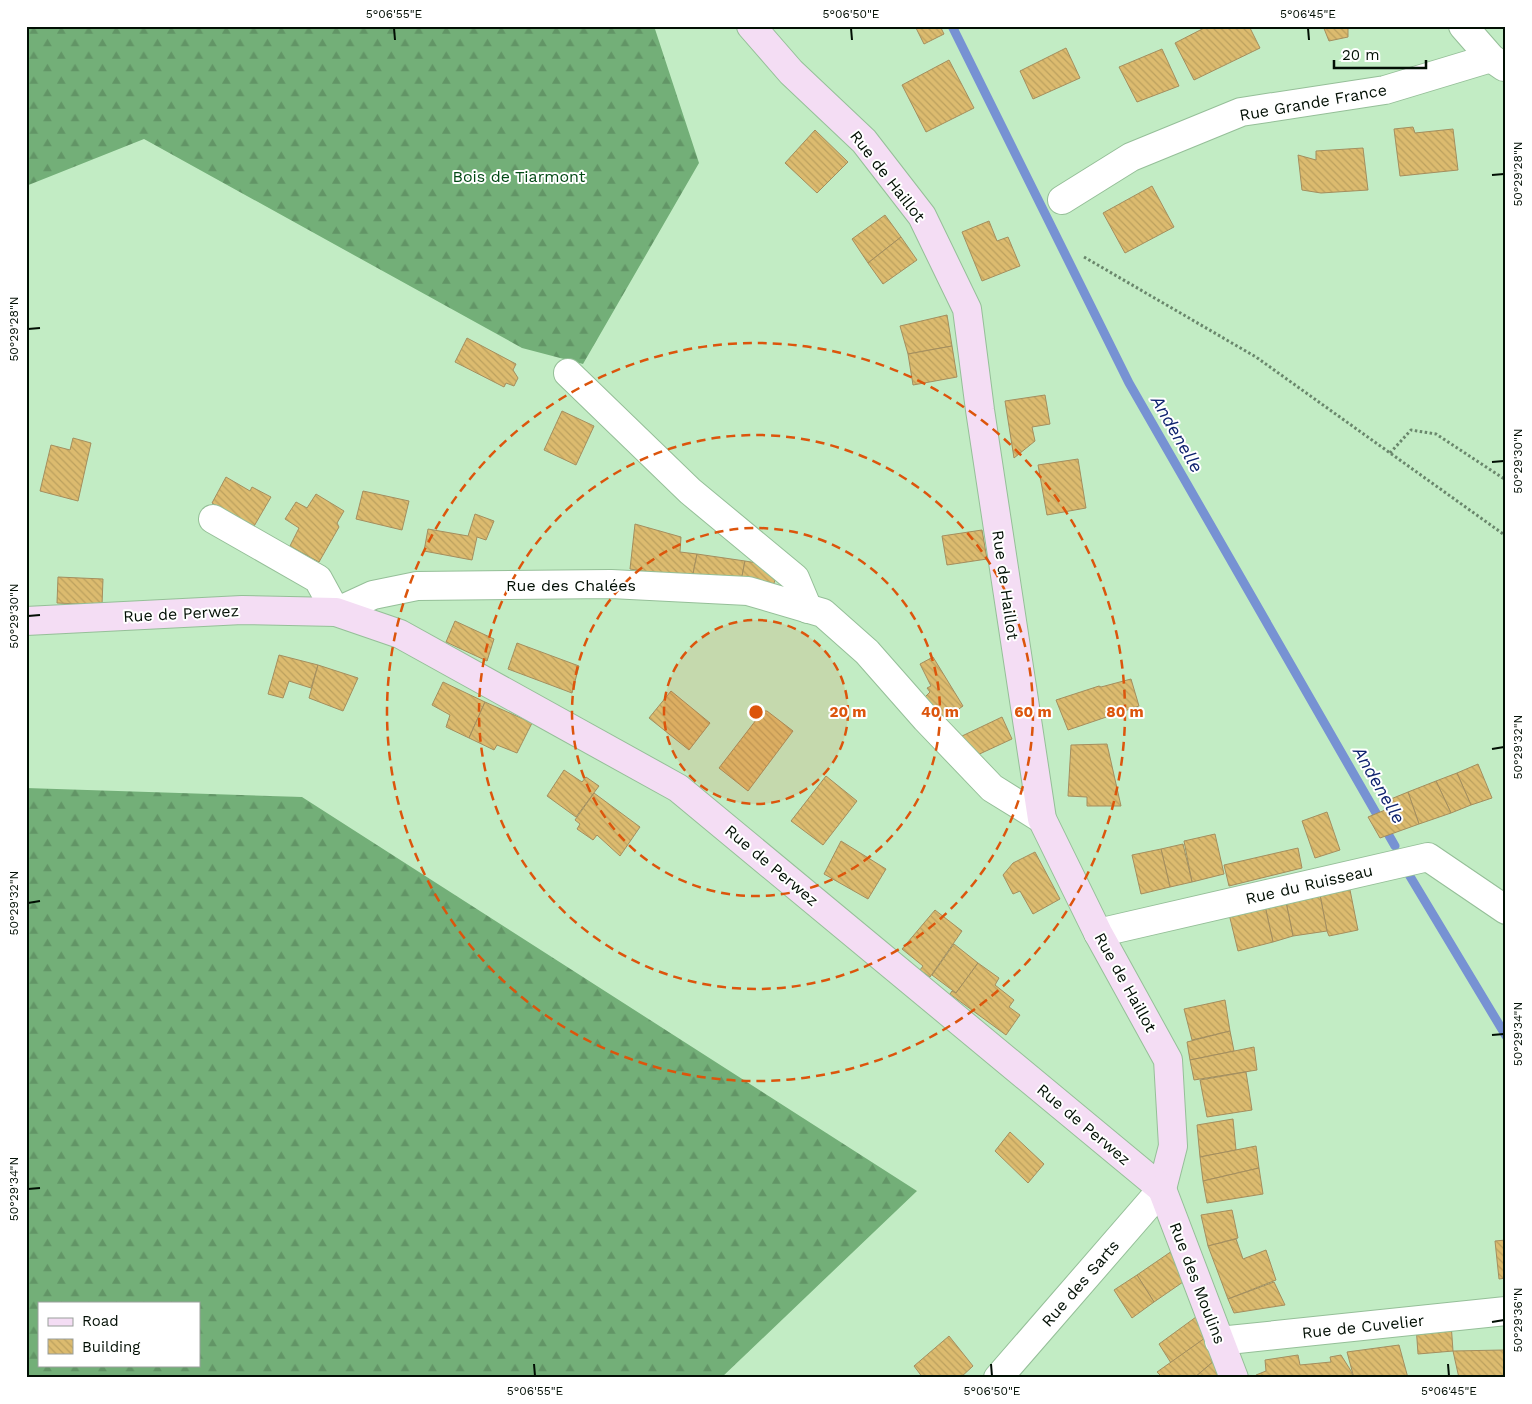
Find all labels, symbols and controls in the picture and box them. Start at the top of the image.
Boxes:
text: 5°06'55"E [366,7,423,21]
text: 5°06'50"E [822,7,880,21]
text: 5°06'45"E [1280,7,1336,21]
scale bar [1334,38,1427,70]
text: 20 m [1342,46,1380,64]
street label: Rue Grande France [1238,80,1388,125]
street label: Rue de Haillot [846,127,929,226]
text: 50°29'28"N [1511,141,1525,207]
park label: Bois de Tiarmont [452,167,586,186]
text: 50°29'28"N [7,296,21,362]
water label: Andenelle [1146,391,1208,476]
text: 50°29'30"N [1511,428,1525,494]
street label: Rue de Haillot [988,529,1023,641]
street label: Rue des Chalées [506,576,636,595]
text: 50°29'30"N [7,583,21,649]
street label: Rue de Perwez [123,601,239,626]
centre of rings [747,703,765,721]
text: 20 m [829,703,867,721]
text: 40 m [921,703,959,721]
text: 60 m [1014,703,1052,721]
text: 80 m [1106,703,1144,721]
text: 50°29'32"N [1511,715,1525,779]
water label: Andenelle [1348,742,1410,827]
street label: Rue de Perwez [721,821,822,910]
street label: Rue du Ruisseau [1244,861,1375,908]
text: 50°29'32"N [7,871,21,935]
street label: Rue de Haillot [1090,929,1161,1035]
text: 50°29'34"N [1511,1002,1525,1066]
street label: Rue de Perwez [1033,1080,1134,1169]
text: 50°29'34"N [7,1157,21,1221]
street label: Rue des Moulins [1166,1220,1229,1347]
street label: Rue des Sarts [1038,1236,1123,1331]
text: 50°29'36"N [1511,1287,1525,1353]
legend [38,1302,200,1366]
street label: Rue de Cuvelier [1301,1311,1426,1342]
text: Road [82,1312,119,1330]
text: Building [82,1338,140,1356]
text: 5°06'55"E [507,1384,564,1398]
text: 5°06'50"E [963,1384,1021,1398]
text: 5°06'45"E [1421,1384,1477,1398]

